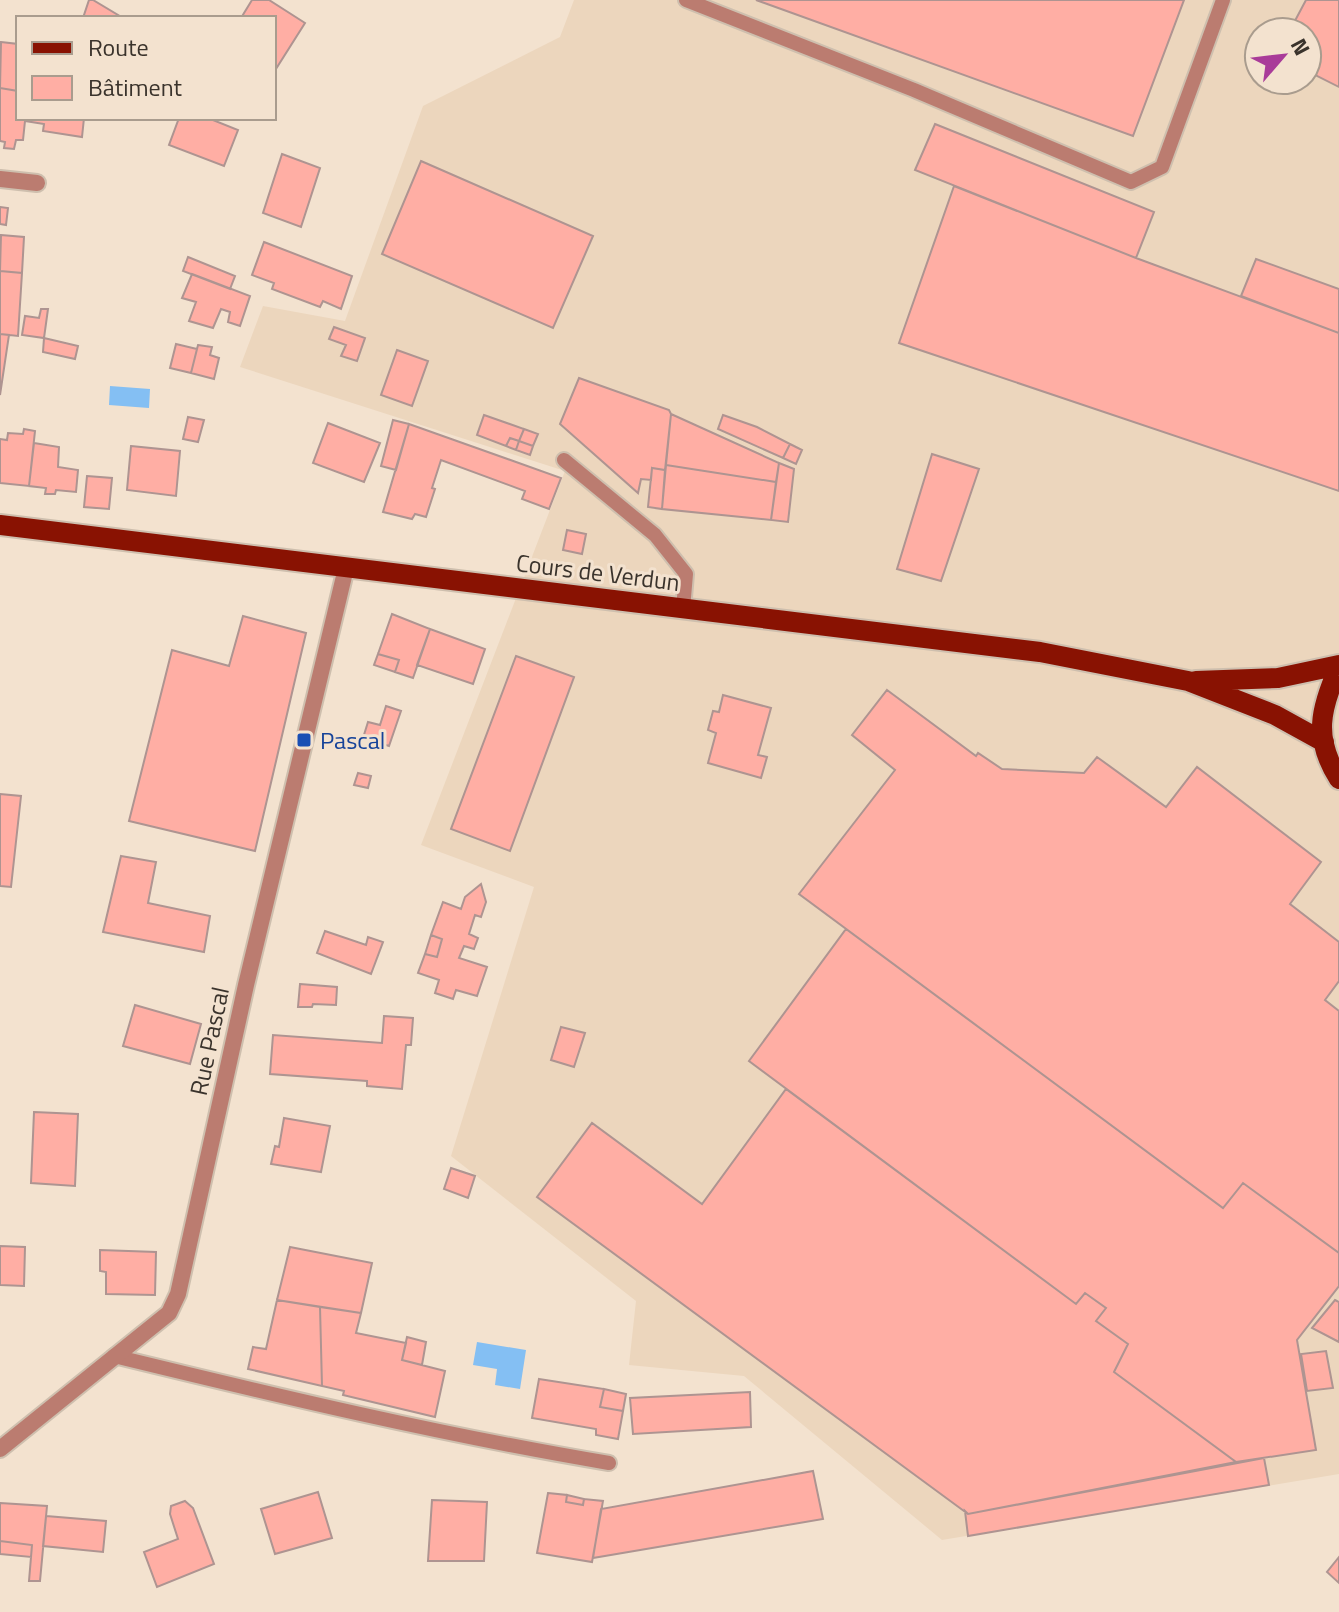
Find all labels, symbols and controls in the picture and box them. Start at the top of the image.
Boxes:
legend [16,16,276,120]
north arrow [1243,16,1323,96]
text: Route [88,29,149,65]
text: N [1282,32,1319,61]
text: Bâtiment [88,69,182,105]
street label: Cours de Verdun [514,544,682,600]
place label: Pascal [320,722,385,758]
marker: Pascal [295,731,313,749]
street label: Rue Pascal [180,983,238,1099]

